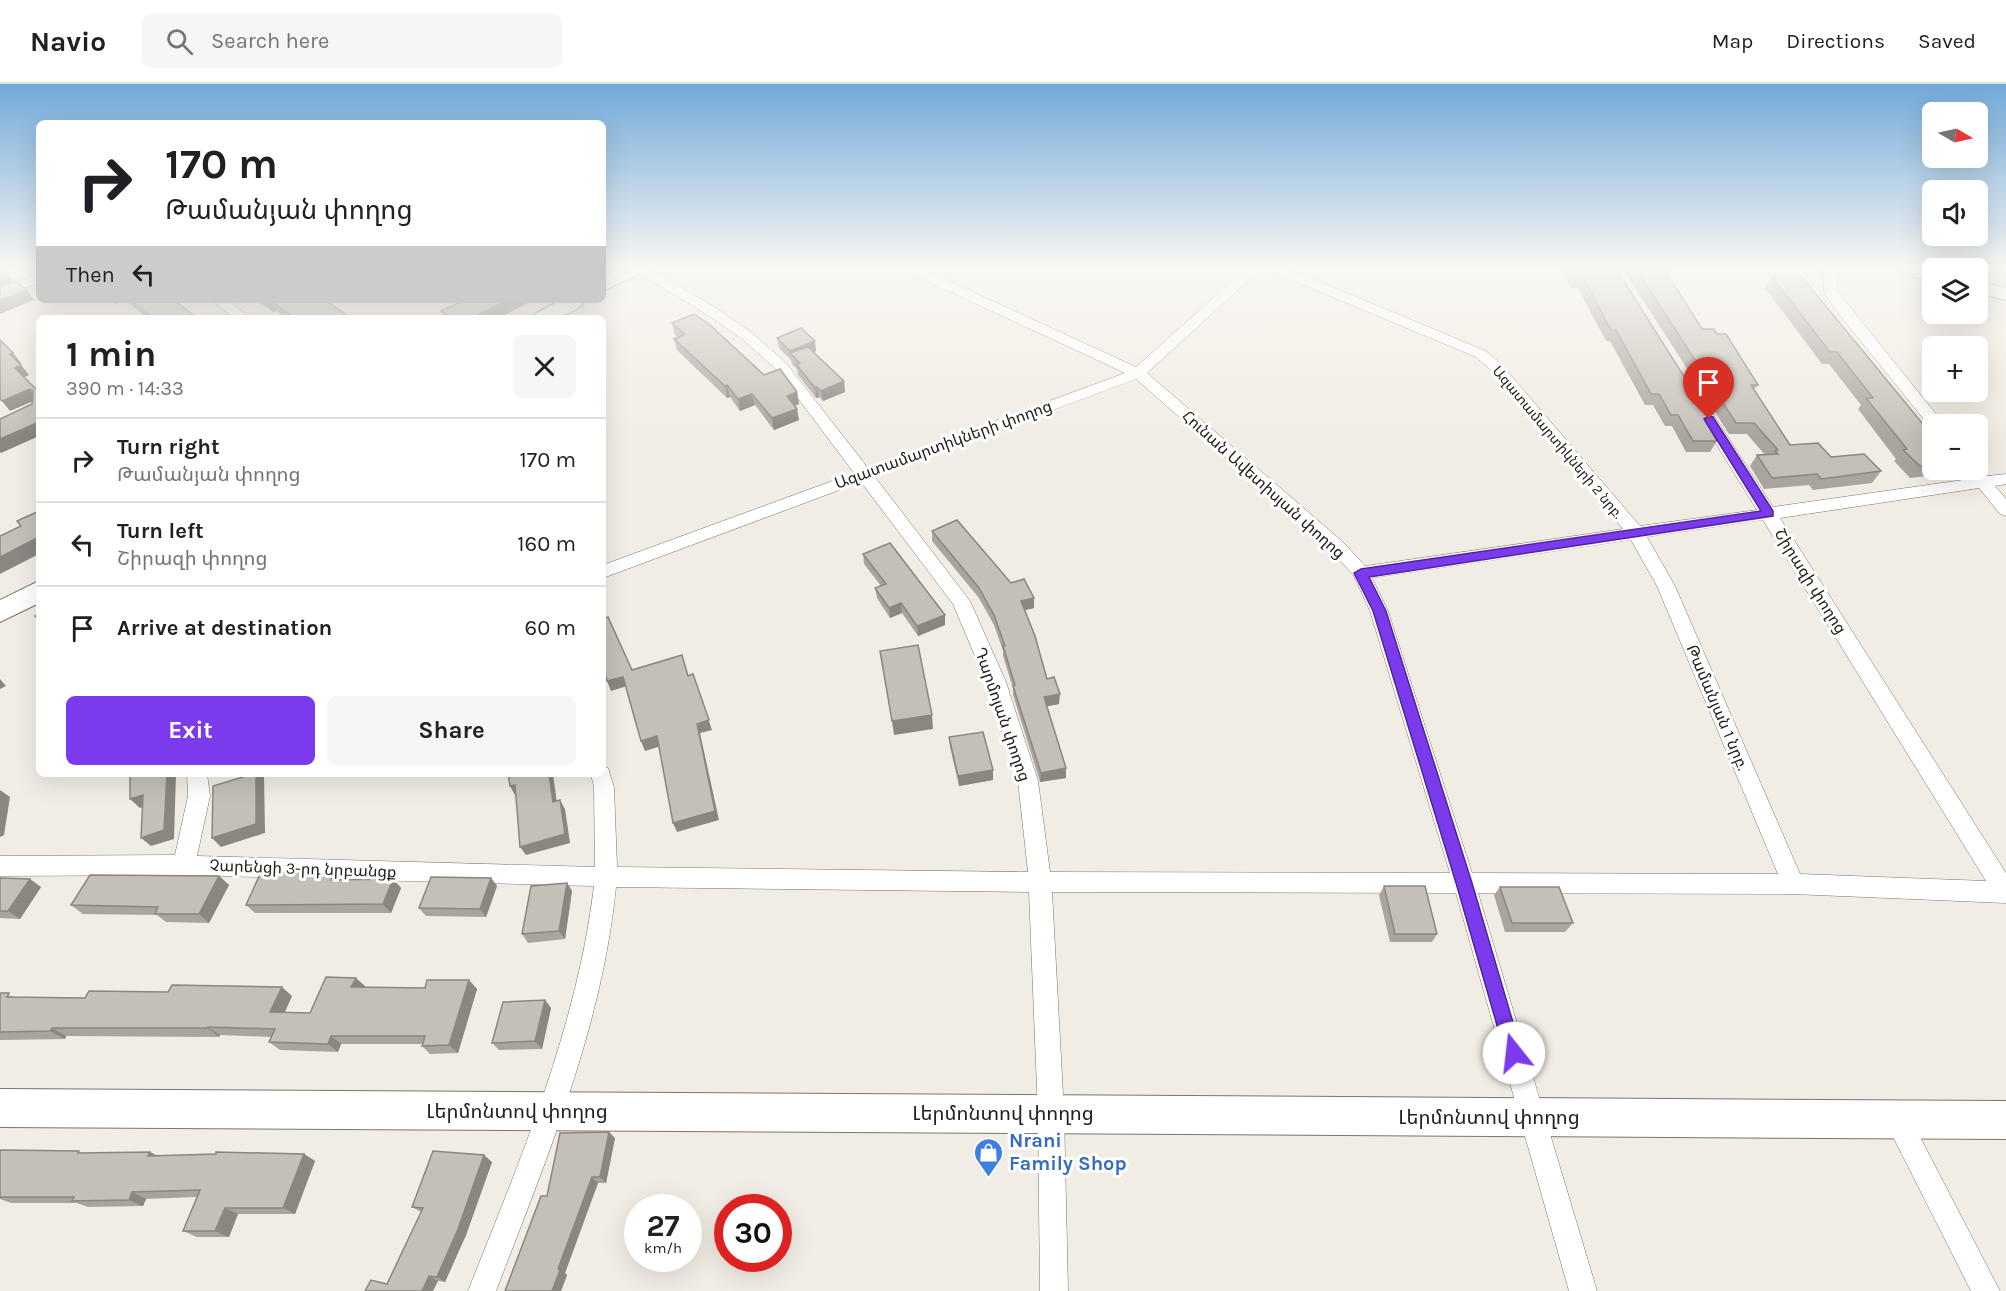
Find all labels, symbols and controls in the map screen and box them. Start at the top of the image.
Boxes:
search box [142,14,562,68]
text: Navio [30,25,106,58]
icon: search [163,25,196,58]
text: Search here [211,28,329,54]
text: Map [1712,29,1753,53]
text: Directions [1786,29,1885,53]
text: Saved [1918,29,1976,53]
north arrow [1922,102,1988,168]
map controls [1922,102,1988,480]
text: 170 m [165,139,278,189]
icon: right [66,144,144,222]
button: sound [1922,180,1988,246]
text: Թամանյան փողոց [165,194,413,226]
icon: left [127,258,160,291]
button: layers [1922,258,1988,324]
text: Then [66,262,115,288]
text: 1 min [66,333,156,375]
button: close [513,335,576,398]
button: + [1922,336,1988,402]
pin [1683,357,1734,419]
street label: Ազատամարտիկների 2 նրբ. [1489,363,1627,522]
icon: arrive [1692,366,1725,399]
text: 390 m · 14:33 [66,377,184,400]
street label: Ազատամարտիկների փողոց [832,396,1054,493]
street label: Հունան Ավետիսյան փողոց [1178,406,1349,562]
button: − [1922,414,1988,480]
text: Turn right [117,434,220,460]
icon: right [66,444,99,477]
text: 170 m [520,447,576,473]
text: Թամանյան փողոց [117,463,300,486]
text: Turn left [117,518,204,544]
street label: Շիրազի փողոց [1771,525,1851,637]
icon: left [66,528,99,561]
text: 160 m [517,531,576,557]
text: Շիրազի փողոց [117,547,268,570]
icon: arrive [66,612,99,645]
text: Arrive at destination [117,615,332,641]
text: 60 m [525,615,576,641]
street label: Թամանյան 1 նրբ. [1682,642,1753,773]
street label: Դարմոյան փողոց [971,645,1034,784]
button: Exit [66,696,315,765]
button: Share [327,696,576,765]
street label: Չարենցի 3-րդ նրբանցք [209,856,397,881]
position arrow [1482,1021,1546,1085]
street label: Լերմոնտով փողոց [426,1100,608,1123]
street label: Լերմոնտով փողոց [912,1102,1094,1125]
street label: Լերմոնտով փողոց [1398,1106,1580,1129]
place label: Nrani Family Shop [1009,1129,1127,1175]
shop icon: Nrani Family Shop [972,1136,1004,1178]
speed limit sign: 30 [714,1194,792,1272]
text: 27 [646,1208,680,1244]
text: km/h [644,1239,682,1257]

